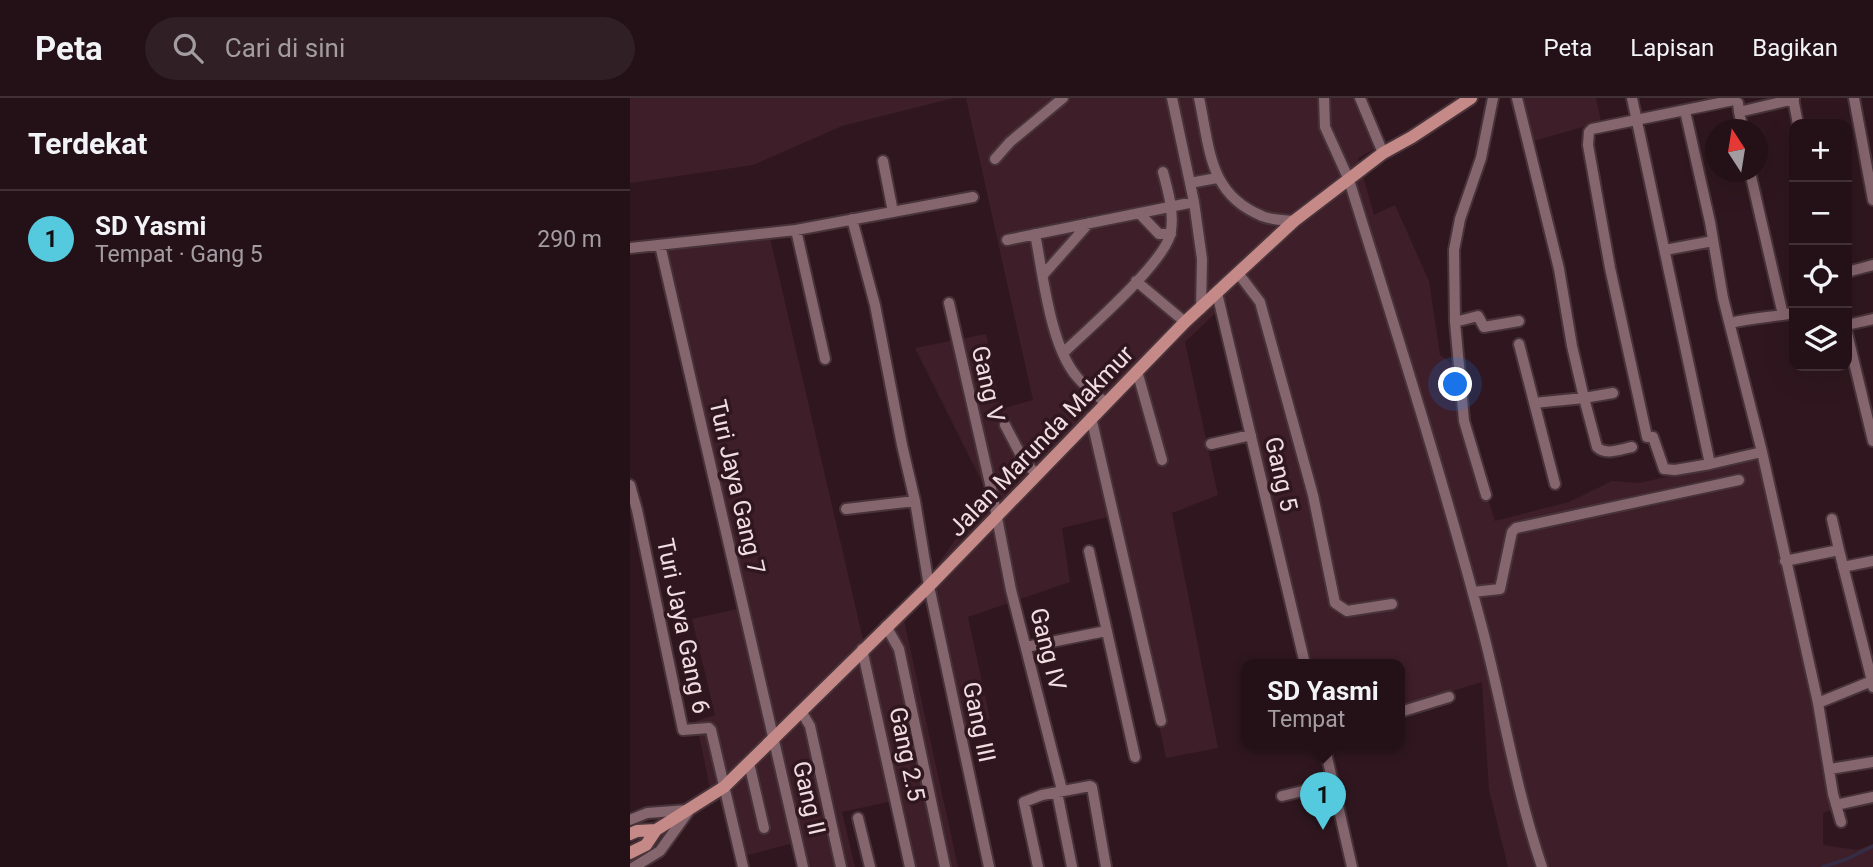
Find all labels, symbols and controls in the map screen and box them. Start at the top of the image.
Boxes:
search box [145,17,635,80]
text: Peta [35,29,103,68]
icon: search [169,29,207,67]
text: Cari di sini [225,33,345,63]
text: Peta [1544,34,1592,62]
text: Lapisan [1630,34,1714,62]
text: Bagikan [1752,34,1838,62]
north arrow [1705,119,1768,182]
map controls [1789,119,1852,371]
button: + [1789,119,1852,182]
text: Terdekat [28,126,147,161]
button: − [1789,182,1852,245]
text: SD Yasmi [95,211,206,241]
text: 1 [44,226,58,253]
text: 290 m [537,226,602,253]
text: Tempat · Gang 5 [95,241,263,268]
button: locate [1789,245,1852,308]
button: layers [1789,308,1852,371]
street label: Jalan Marunda Makmur [943,340,1139,542]
street label: Gang V [966,343,1010,425]
your location [1438,367,1472,401]
street label: Turi Jaya Gang 7 [703,397,771,577]
street label: Gang 5 [1259,434,1303,514]
street label: Turi Jaya Gang 6 [651,536,715,716]
street label: Gang IV [1024,605,1072,693]
popup [1241,659,1405,750]
text: SD Yasmi [1267,676,1379,706]
street label: Gang III [957,679,1001,765]
street label: Gang 2.5 [883,704,931,804]
text: Tempat [1267,706,1345,733]
street label: Gang II [787,758,831,838]
pin: 1 [1300,772,1346,830]

